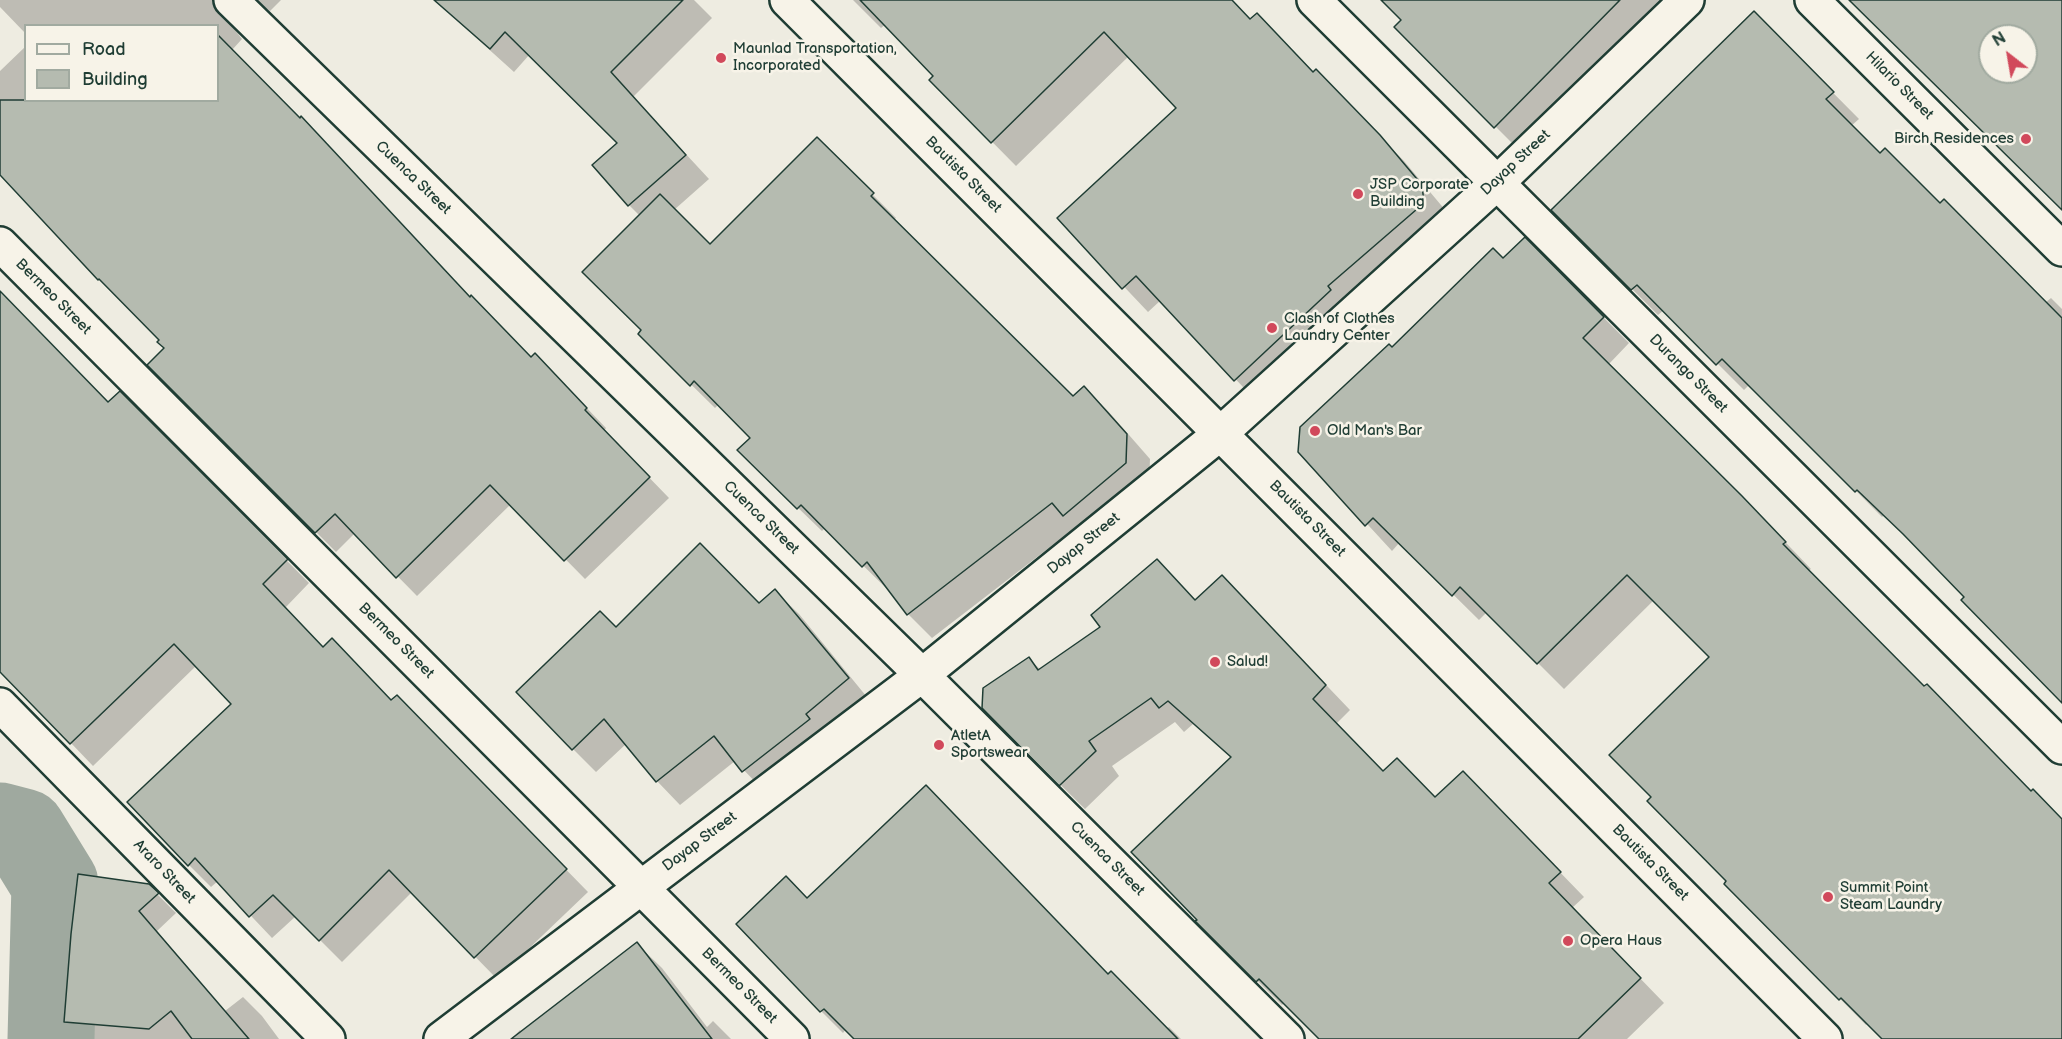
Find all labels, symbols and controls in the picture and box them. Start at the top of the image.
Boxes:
legend [24,24,219,102]
north arrow [1978,24,2038,84]
text: N [1989,29,2010,51]
text: Road [82,39,126,60]
place label: Maunlad Transportation, Incorporated [733,40,897,75]
street label: Hilario Street [1861,48,1937,124]
marker: Maunlad Transportation, Incorporated [714,51,728,65]
text: Building [82,69,148,90]
street label: Dayap Street [1478,126,1554,200]
place label: Birch Residences [1894,130,2014,148]
marker: Birch Residences [2019,132,2033,146]
street label: Bautista Street [921,133,1005,217]
street label: Cuenca Street [371,137,455,219]
place label: JSP Corporate Building [1370,176,1469,211]
marker: JSP Corporate Building [1351,187,1365,201]
street label: Bermeo Street [11,255,95,339]
place label: Clash of Clothes Laundry Center [1284,310,1395,345]
marker: Clash of Clothes Laundry Center [1265,321,1279,335]
street label: Durango Street [1645,331,1731,417]
place label: Old Man's Bar [1327,422,1422,440]
marker: Old Man's Bar [1308,424,1322,438]
street label: Cuenca Street [719,477,803,559]
street label: Bautista Street [1265,477,1349,561]
street label: Dayap Street [1044,509,1124,579]
street label: Bermeo Street [354,599,438,683]
place label: Salud! [1227,653,1268,671]
marker: Salud! [1208,655,1222,669]
place label: AtletA Sportswear [951,727,1027,762]
marker: AtletA Sportswear [932,738,946,752]
street label: Dayap Street [659,808,741,876]
street label: Cuenca Street [1066,818,1148,900]
street label: Bautista Street [1608,821,1692,905]
street label: Araro Street [129,836,199,908]
place label: Summit Point Steam Laundry [1840,879,1942,914]
marker: Summit Point Steam Laundry [1821,890,1835,904]
place label: Opera Haus [1580,932,1662,950]
marker: Opera Haus [1561,934,1575,948]
street label: Bermeo Street [697,944,781,1028]

